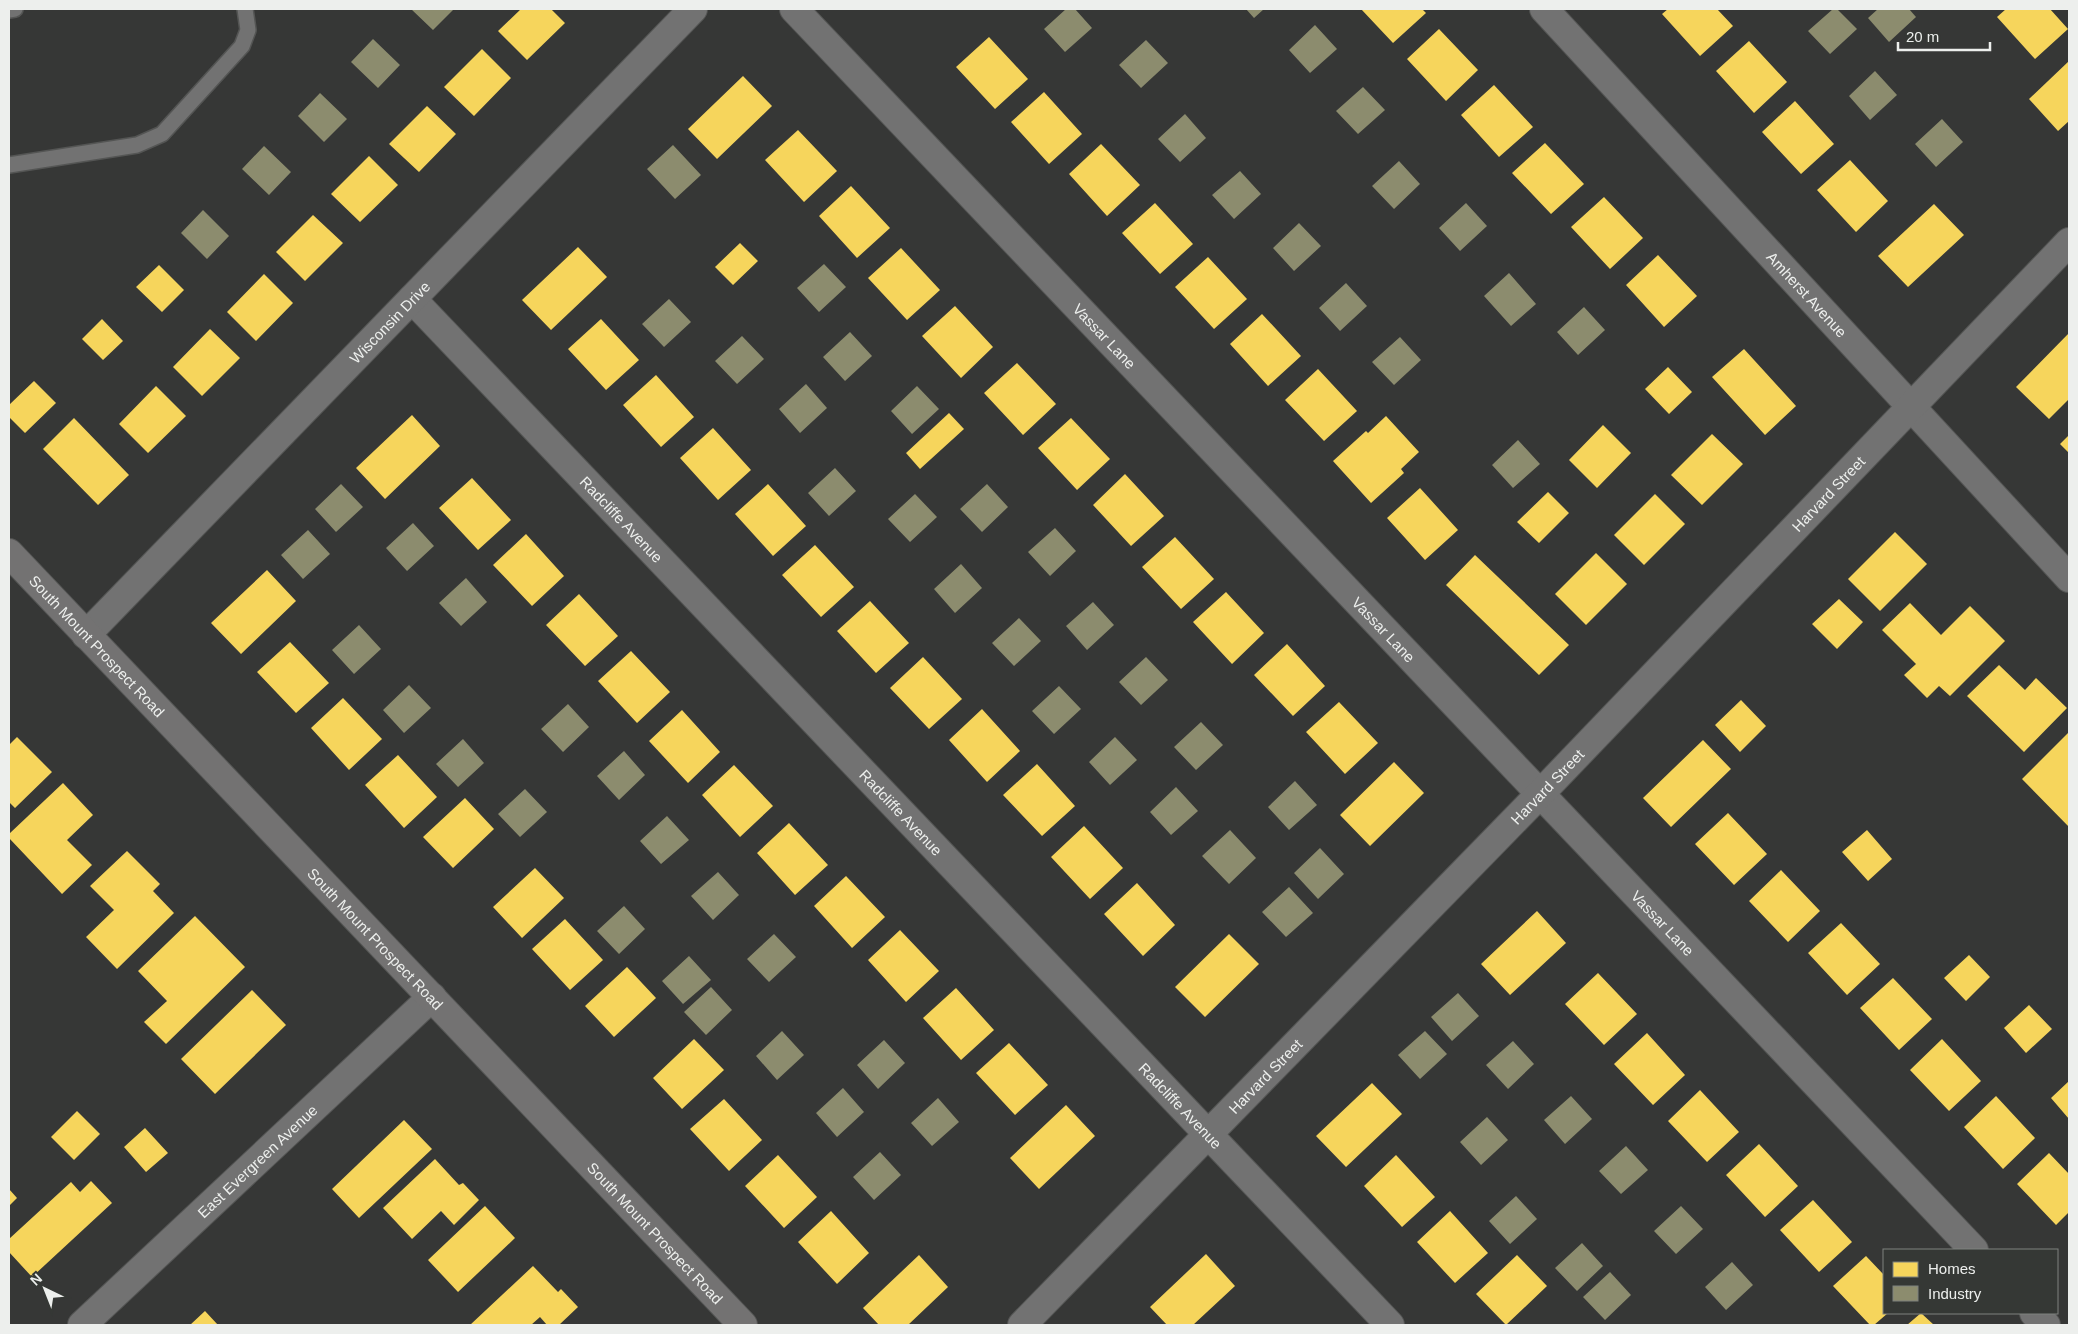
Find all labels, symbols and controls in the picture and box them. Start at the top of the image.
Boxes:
scale bar [1898,20,1990,52]
text: 20 m [1906,28,1939,45]
street label: Amherst Avenue [1764,248,1851,340]
street label: Wisconsin Drive [346,277,433,367]
street label: Vassar Lane [1070,300,1140,372]
street label: Harvard Street [1788,452,1868,535]
street label: Radcliffe Avenue [577,473,667,565]
street label: South Mount Prospect Road [26,572,168,720]
street label: Vassar Lane [1349,593,1419,665]
street label: Harvard Street [1507,745,1588,828]
street label: Radcliffe Avenue [856,766,946,859]
street label: South Mount Prospect Road [304,864,447,1013]
street label: Vassar Lane [1628,887,1698,959]
street label: Harvard Street [1225,1034,1306,1117]
street label: Radcliffe Avenue [1136,1059,1225,1152]
street label: East Evergreen Avenue [194,1101,320,1221]
street label: South Mount Prospect Road [584,1159,726,1307]
legend [1883,1249,2058,1314]
text: Homes [1928,1260,1976,1277]
north arrow [20,1264,70,1314]
text: N [27,1270,45,1289]
text: Industry [1928,1285,1982,1302]

